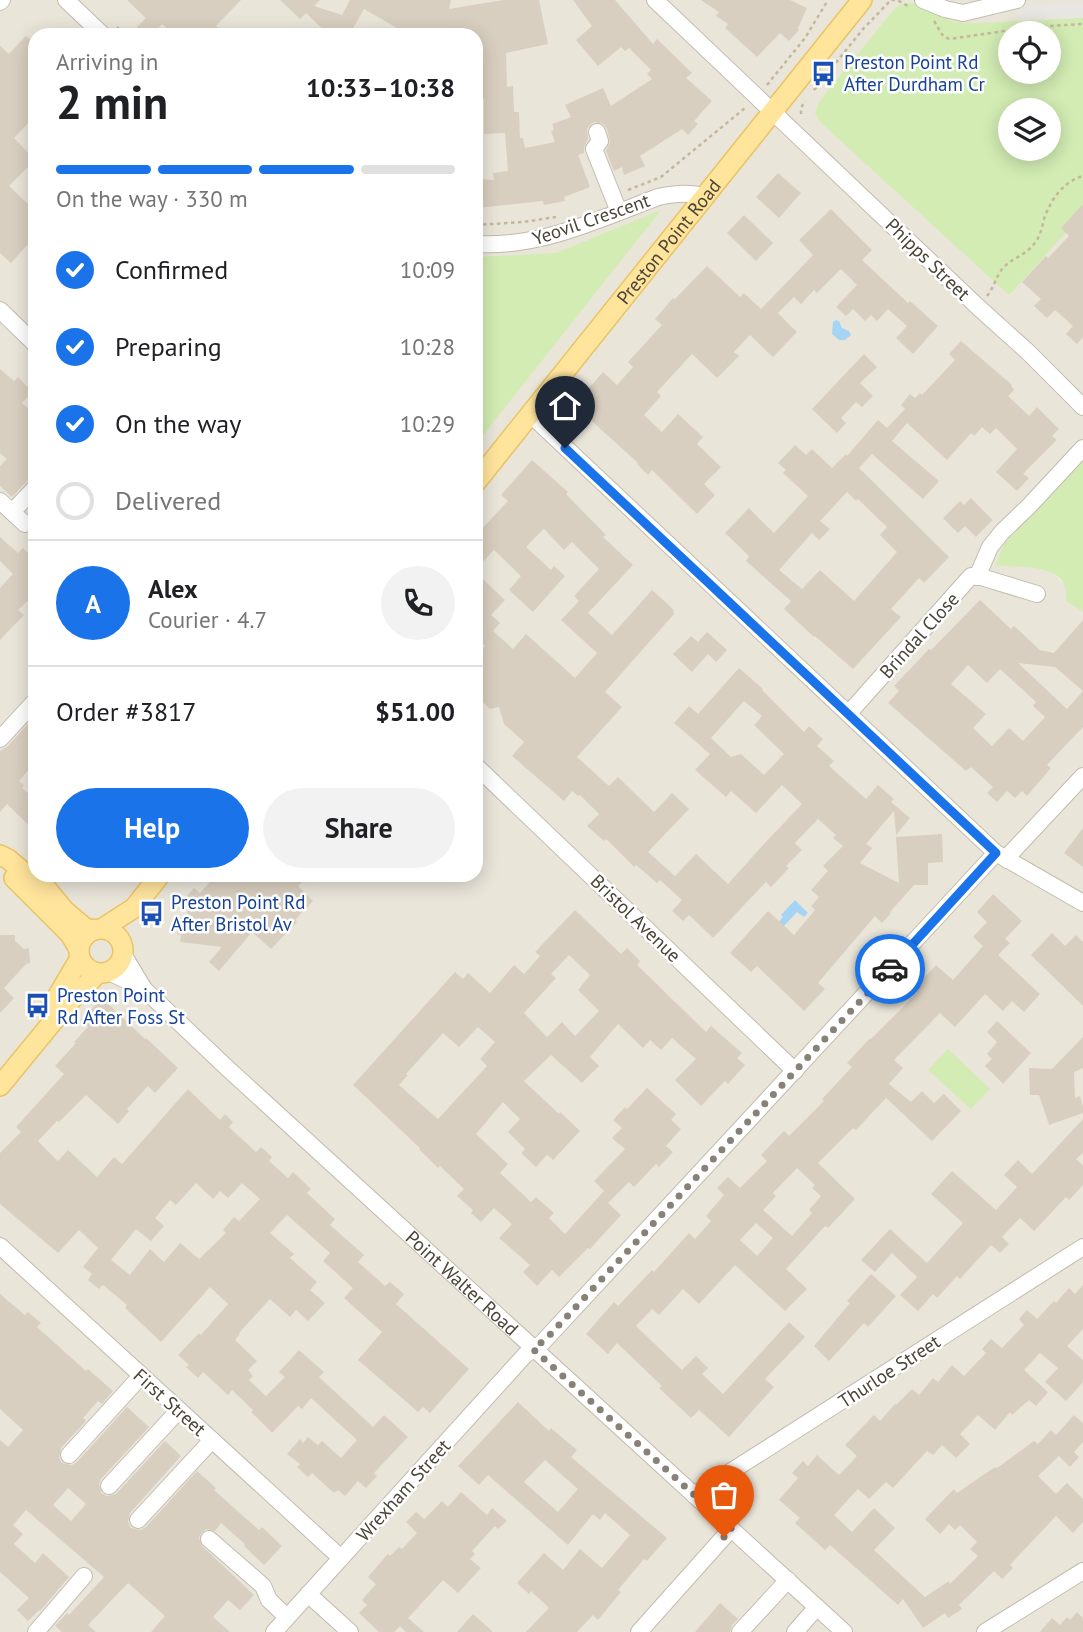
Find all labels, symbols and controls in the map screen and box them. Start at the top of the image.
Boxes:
map controls [998,21,1061,161]
button: locate [998,21,1061,84]
text: Arriving in [56,47,158,76]
place label: Preston Point Rd After Durdham Cr [844,50,985,96]
bus stop icon: Preston Point Rd After Durdham Cr [810,59,838,87]
text: 10:33–10:38 [306,71,455,104]
text: 2 min [56,72,168,132]
button: layers [998,98,1061,161]
street label: Preston Point Road [611,174,726,309]
text: On the way · 330 m [56,184,248,213]
street label: Yeovil Crescent [529,188,653,250]
street label: Phipps Street [881,213,976,306]
icon: check [56,251,94,289]
text: Confirmed [115,253,228,286]
text: 10:09 [400,255,455,284]
icon: check [56,328,94,366]
text: Preparing [115,330,222,363]
text: 10:28 [400,332,455,361]
pin [535,376,595,448]
icon: home [546,387,584,425]
icon: check [56,405,94,443]
text: On the way [115,407,241,440]
text: 10:29 [400,409,455,438]
text: Delivered [115,484,221,517]
button: phone [381,566,455,640]
text: Alex [148,572,198,605]
text: A [85,587,101,620]
street label: Brindal Close [874,587,964,683]
text: Courier · 4.7 [148,605,267,634]
text: Order #3817 [56,695,196,728]
text: $51.00 [375,695,455,728]
button: Help [56,788,249,868]
button: Share [263,788,455,868]
street label: Bristol Avenue [586,869,686,967]
place label: Preston Point Rd After Bristol Av [171,890,306,936]
bus stop icon: Preston Point Rd After Bristol Av [137,899,165,927]
courier [855,934,925,1004]
icon: car [871,950,909,988]
place label: Preston Point Rd After Foss St [57,983,185,1029]
bus stop icon: Preston Point Rd After Foss St [23,992,51,1020]
street label: Point Walter Road [401,1225,524,1340]
street label: Thurloe Street [834,1329,945,1413]
street label: First Street [129,1363,212,1441]
street label: Wrexham Street [351,1434,456,1546]
pin [694,1465,754,1537]
icon: bag [705,1476,743,1514]

